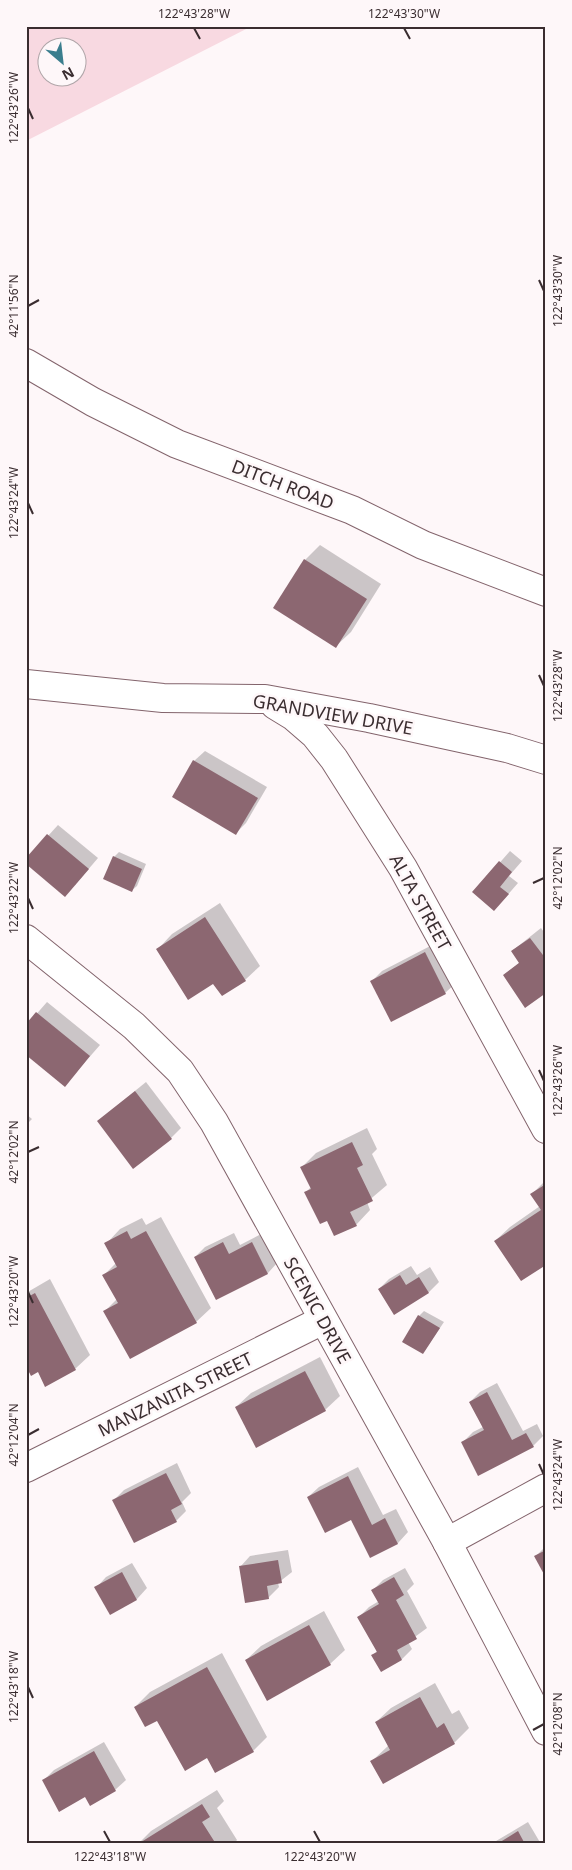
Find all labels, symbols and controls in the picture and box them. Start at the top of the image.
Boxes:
text: 122°43'28"W [158,5,230,22]
text: 122°43'30"W [368,5,440,22]
north arrow [38,38,88,88]
text: N [59,63,78,85]
text: 122°43'26"W [5,72,22,144]
text: 122°43'30"W [549,255,566,327]
text: 42°11'56"N [5,274,22,338]
street label: DITCH ROAD [228,453,338,515]
text: 122°43'24"W [5,467,22,539]
text: 122°43'28"W [549,650,566,722]
street label: GRANDVIEW DRIVE [251,688,415,740]
text: 42°12'02"N [549,846,566,910]
street label: ALTA STREET [385,850,457,954]
text: 122°43'22"W [5,862,22,934]
text: 122°43'26"W [549,1045,566,1117]
text: 42°12'02"N [5,1120,22,1184]
street label: SCENIC DRIVE [279,1252,357,1368]
text: 122°43'20"W [5,1256,22,1328]
street label: MANZANITA STREET [94,1346,256,1442]
text: 42°12'04"N [5,1403,22,1467]
text: 122°43'24"W [549,1439,566,1511]
text: 122°43'18"W [5,1651,22,1723]
text: 42°12'08"N [549,1692,566,1756]
text: 122°43'18"W [74,1848,146,1865]
text: 122°43'20"W [284,1848,356,1865]

